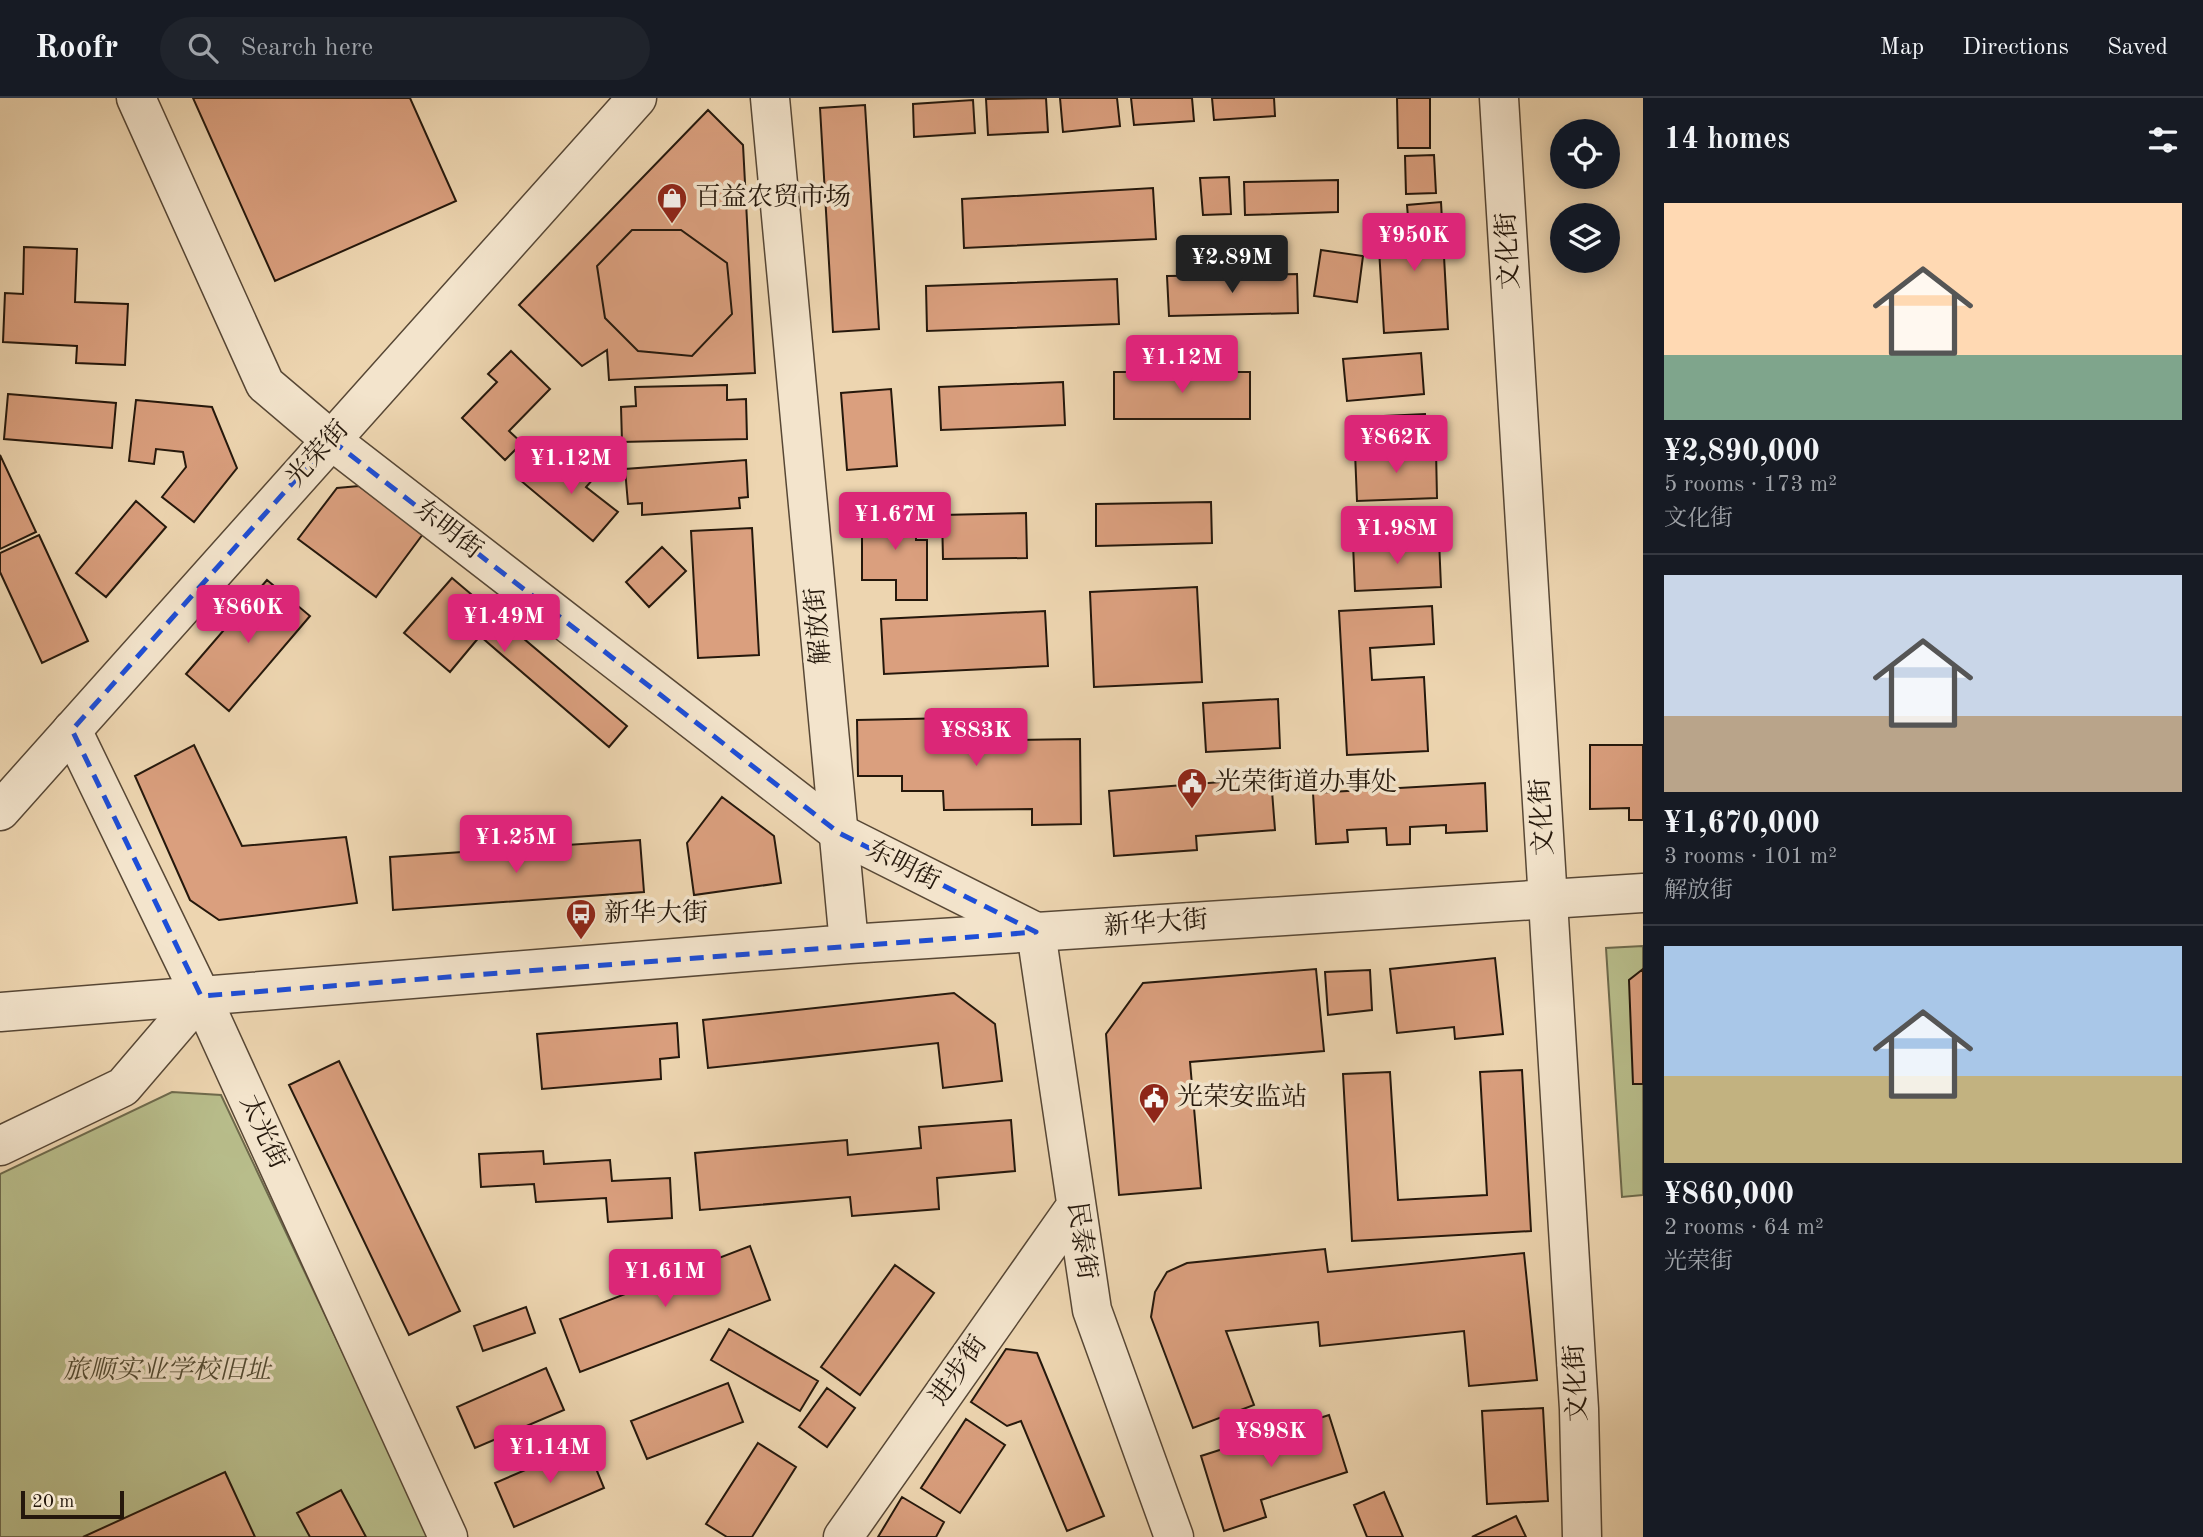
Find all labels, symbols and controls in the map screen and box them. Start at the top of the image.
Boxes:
search box [160,17,650,80]
icon: search [184,29,222,67]
text: Roofr [35,32,118,65]
text: Search here [240,35,373,61]
text: Map [1880,36,1924,60]
text: Directions [1962,36,2069,60]
text: Saved [2107,36,2168,60]
map controls [1550,119,1620,273]
button: locate [1550,119,1620,189]
icon: filters [2144,121,2182,159]
text: 14 homes [1664,125,1790,155]
shop icon: 百益农贸市场 [655,181,689,225]
place label: 百益农贸市场 [695,183,851,211]
button: layers [1550,203,1620,273]
street label: 文化街 [1492,211,1524,291]
pin: ¥950K [1365,214,1463,273]
text: ¥950K [1378,224,1450,247]
pin: ¥2.89M [1175,236,1289,295]
text: ¥2.89M [1192,246,1272,269]
icon: home [1860,248,1986,374]
pin: ¥1.12M [1125,336,1239,395]
text: ¥1.12M [1142,346,1222,369]
street label: 光荣街 [281,415,354,492]
pin: ¥862K [1347,416,1445,475]
text: ¥862K [1360,426,1432,449]
pin: ¥1.12M [514,436,628,496]
text: ¥2,890,000 [1664,437,1820,467]
text: ¥1.12M [531,447,611,470]
text: 5 rooms · 173 m² [1664,473,1837,496]
pin: ¥1.67M [838,492,952,552]
street label: 东明街 [409,494,488,564]
text: ¥1.67M [855,503,935,526]
pin: ¥1.98M [1340,506,1454,566]
text: 文化街 [1664,507,1733,530]
text: ¥1.98M [1357,517,1437,540]
pin: ¥860K [199,586,297,645]
street label: 解放街 [801,586,835,666]
pin: ¥1.49M [447,594,561,654]
text: ¥860K [212,596,284,619]
text: ¥1.49M [464,605,544,628]
icon: home [1860,620,1986,746]
pin: ¥883K [927,708,1025,768]
text: ¥883K [940,719,1012,742]
public building icon: 光荣街道办事处 [1175,766,1209,810]
place label: 光荣街道办事处 [1215,768,1397,796]
street label: 文化街 [1526,777,1558,857]
text: ¥1,670,000 [1664,809,1820,839]
pin: ¥1.25M [459,816,573,875]
text: ¥1.25M [476,826,556,849]
street label: 东明街 [862,835,945,895]
text: 3 rooms · 101 m² [1664,845,1837,868]
text: 解放街 [1664,879,1733,902]
bus stop icon: 新华大街 [564,897,598,941]
place label: 新华大街 [604,898,708,927]
street label: 新华大街 [1103,904,1209,941]
icon: home [1860,991,1986,1117]
public building icon: 光荣安监站 [1137,1081,1171,1125]
place label: 光荣安监站 [1177,1083,1307,1111]
street label: 太光街 [235,1090,293,1173]
text: ¥860,000 [1664,1180,1794,1210]
street label: 民泰街 [1063,1200,1101,1281]
text: 2 rooms · 64 m² [1664,1216,1824,1239]
pin: ¥1.61M [608,1250,722,1309]
text: 光荣街 [1664,1250,1733,1273]
text: ¥1.61M [625,1260,705,1283]
street label: 进步街 [924,1330,992,1410]
street label: 文化街 [1560,1343,1592,1423]
park label: 旅顺实业学校旧址 [63,1356,273,1384]
pin: ¥898K [1222,1410,1320,1469]
text: ¥898K [1235,1420,1307,1443]
pin: ¥1.14M [493,1426,607,1485]
text: ¥1.14M [510,1436,590,1459]
scale bar [21,1488,124,1520]
text: 20 m [32,1493,74,1512]

